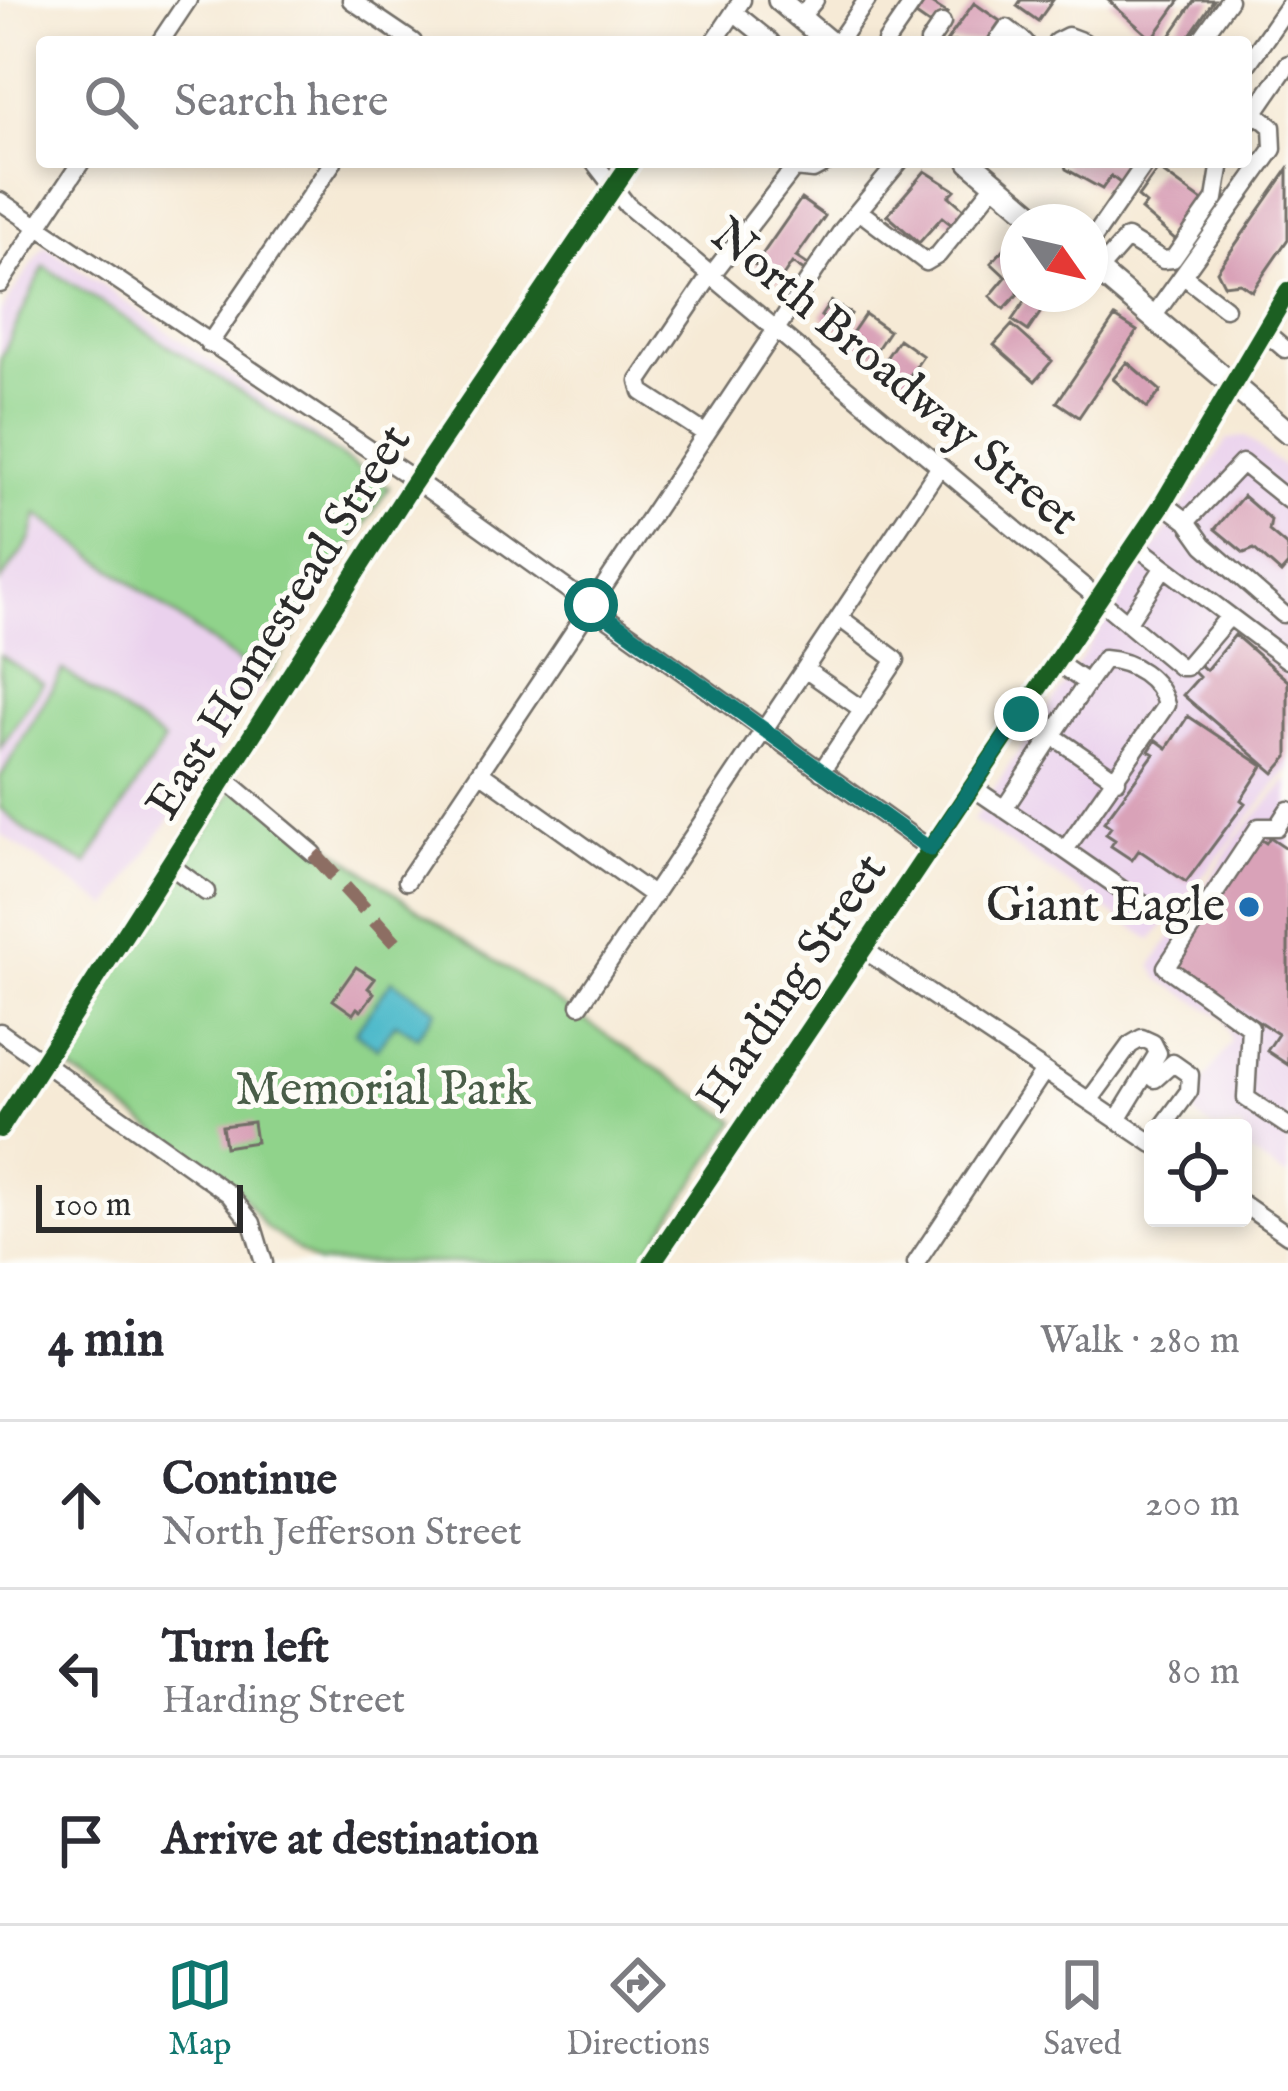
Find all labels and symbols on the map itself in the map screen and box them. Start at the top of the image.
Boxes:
north arrow [1000,204,1108,312]
street label: North Broadway Street [698,206,1090,550]
street label: East Homestead Street [134,414,426,832]
route start [564,578,618,632]
route end [994,687,1048,741]
street label: Harding Street [684,843,902,1125]
place label: Giant Eagle [986,877,1225,937]
marker: Giant Eagle [1236,894,1262,920]
park label: Memorial Park [235,1061,531,1121]
scale bar [36,1179,243,1232]

